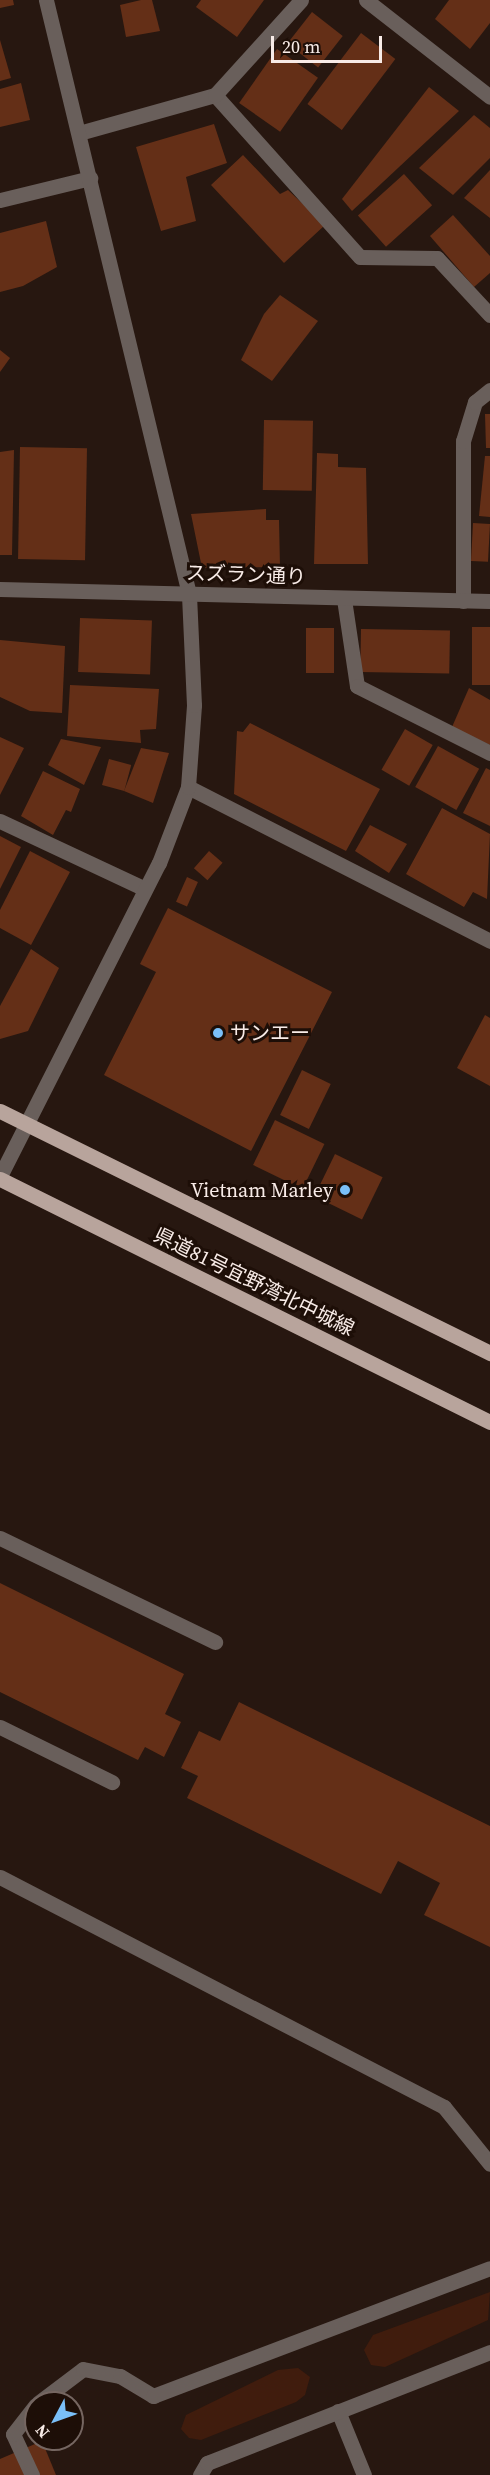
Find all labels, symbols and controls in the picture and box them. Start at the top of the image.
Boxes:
scale bar [274,24,385,62]
text: 20 m [282,34,320,59]
street label: スズラン通り [186,561,306,589]
place label: サンエー [230,1021,310,1045]
marker: サンエー [211,1026,225,1040]
place label: Vietnam Marley [190,1178,333,1202]
marker: Vietnam Marley [338,1183,352,1197]
street label: 県道81号宜野湾北中城線 [150,1223,358,1341]
north arrow [24,2391,84,2451]
text: N [30,2420,54,2443]

